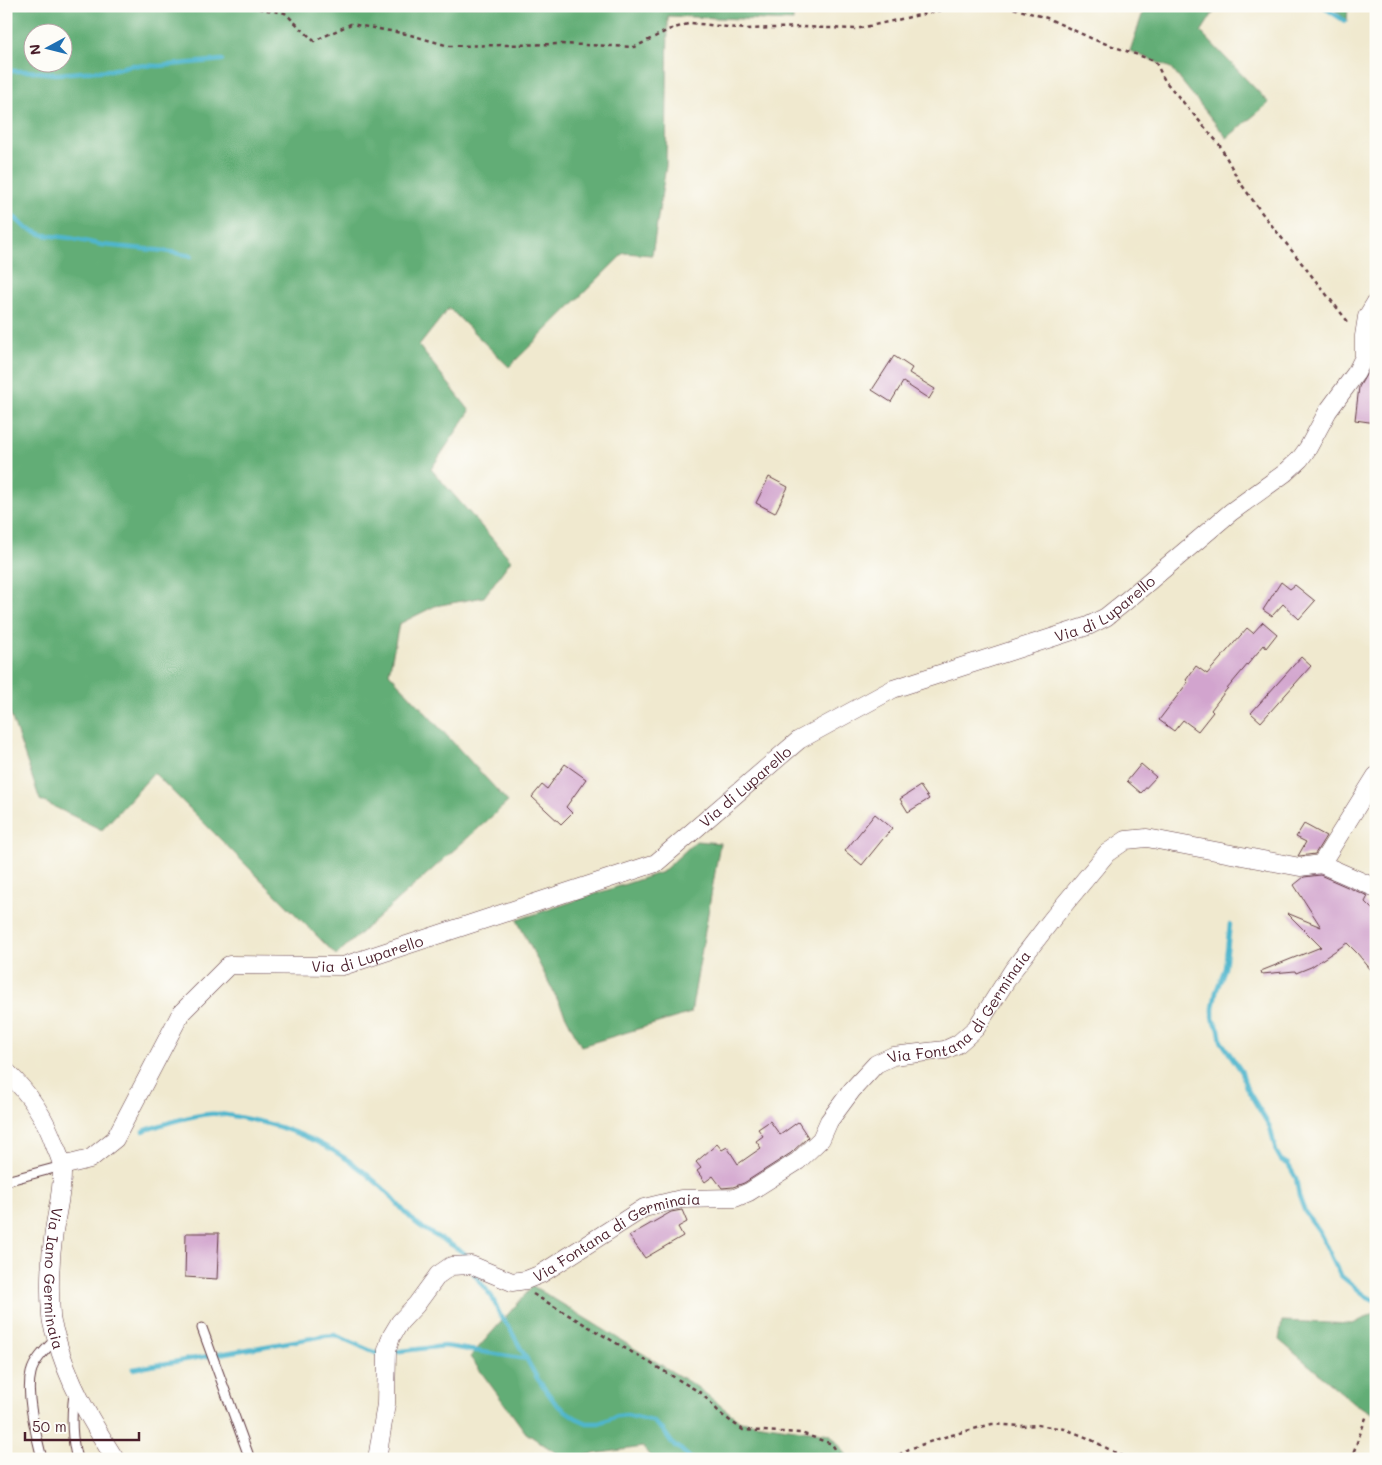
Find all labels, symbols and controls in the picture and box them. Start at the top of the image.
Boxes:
north arrow [22,22,72,72]
text: N [25,43,45,56]
street label: Via di Luparello [1052,571,1159,646]
street label: Via di Luparello [695,741,795,832]
street label: Via di Luparello [311,930,426,977]
street label: Via Fontana di Germinaia [884,946,1035,1067]
street label: Via Fontana di Germinaia [530,1189,701,1286]
street label: Via Iano Germinaia [40,1206,69,1351]
scale bar [25,1410,139,1442]
text: 50 m [32,1416,67,1436]

